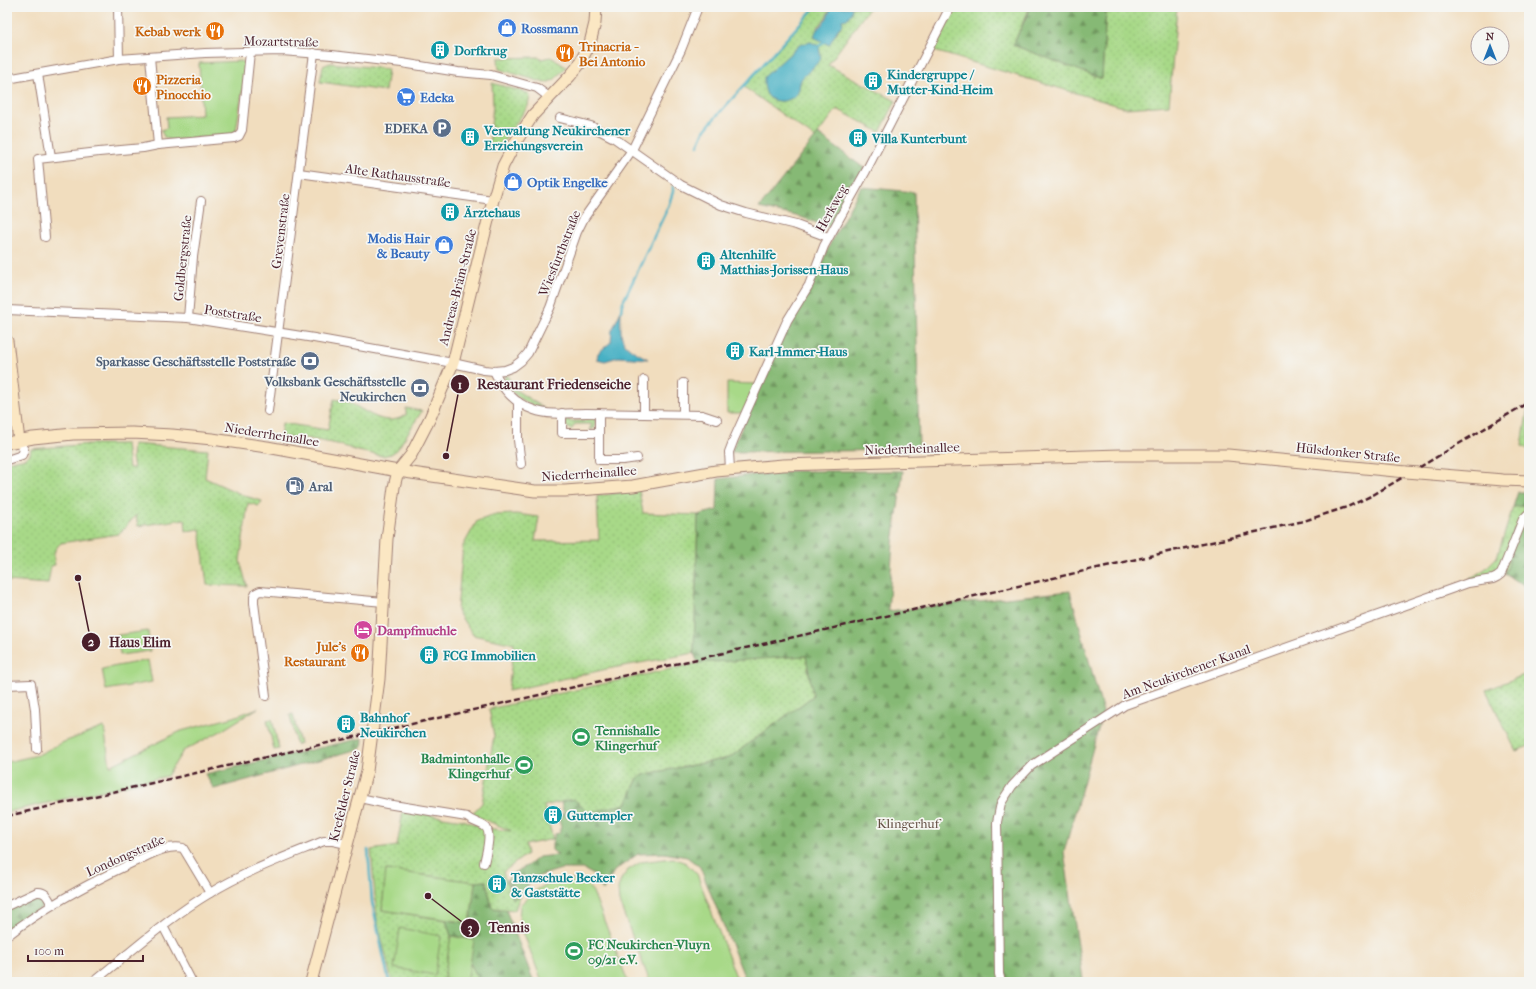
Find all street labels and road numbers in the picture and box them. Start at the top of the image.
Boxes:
street label: Mozartstraße [243,33,319,50]
street label: Alte Rathausstraße [343,161,452,190]
street label: Herkweg [812,181,851,234]
street label: Grevenstraße [268,192,293,270]
street label: Wiesfurthstraße [535,207,584,299]
street label: Goldbergstraße [171,214,195,302]
street label: Andreas-Bräm-Straße [435,227,479,348]
street label: Poststraße [203,302,263,326]
street label: Niederrheinallee [224,420,321,449]
street label: Niederrheinallee [864,439,961,458]
street label: Hülsdonker Straße [1295,440,1401,465]
street label: Niederrheinallee [541,463,638,484]
street label: Am Neukirchener Kanal [1119,641,1253,702]
street label: Krefelder Straße [326,748,363,843]
street label: Londongstraße [84,831,167,879]

